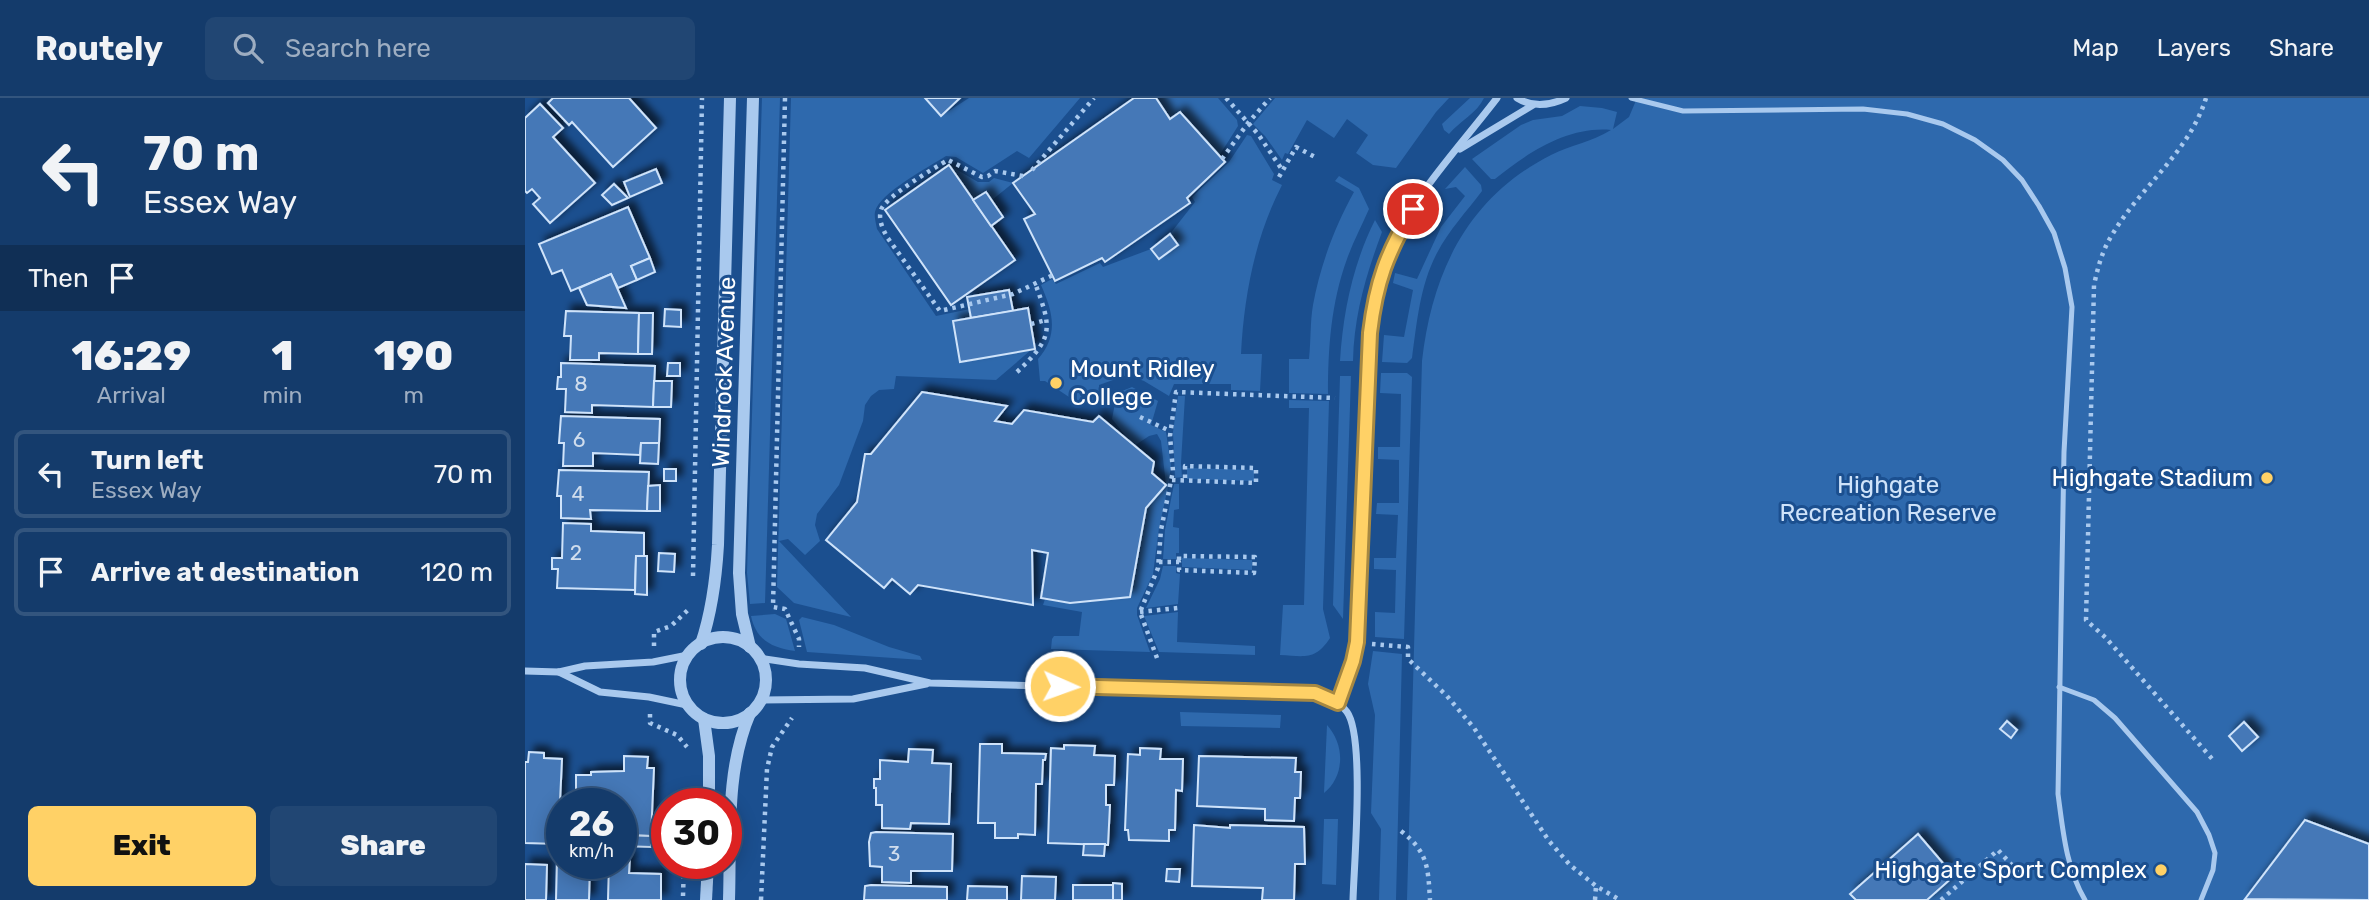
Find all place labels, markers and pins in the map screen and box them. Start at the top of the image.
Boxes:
pin [1383,179,1443,239]
place label: Mount Ridley College [1070,355,1215,411]
marker: Mount Ridley College [1048,375,1064,391]
place label: Highgate Stadium [2052,464,2253,492]
marker: Highgate Stadium [2259,470,2275,486]
place label: Highgate Sport Complex [1874,856,2147,884]
marker: Highgate Sport Complex [2153,862,2169,878]

